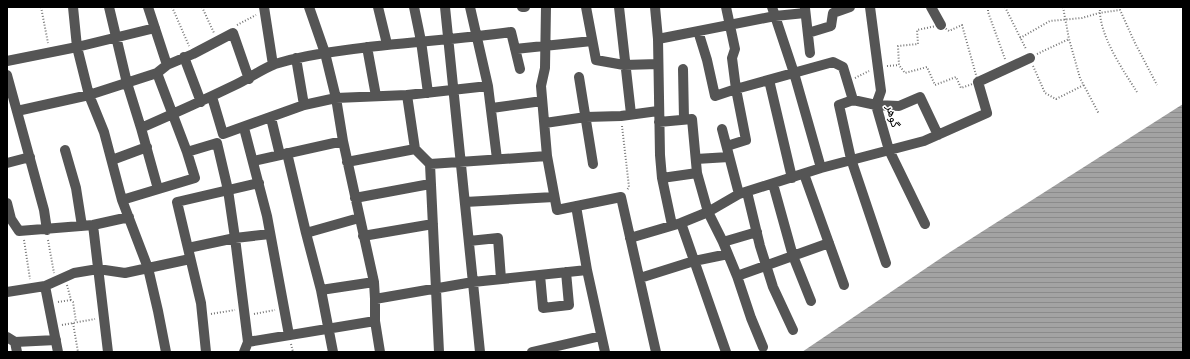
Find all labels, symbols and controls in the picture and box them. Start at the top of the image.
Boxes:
street label: گوهر [883,103,904,130]

